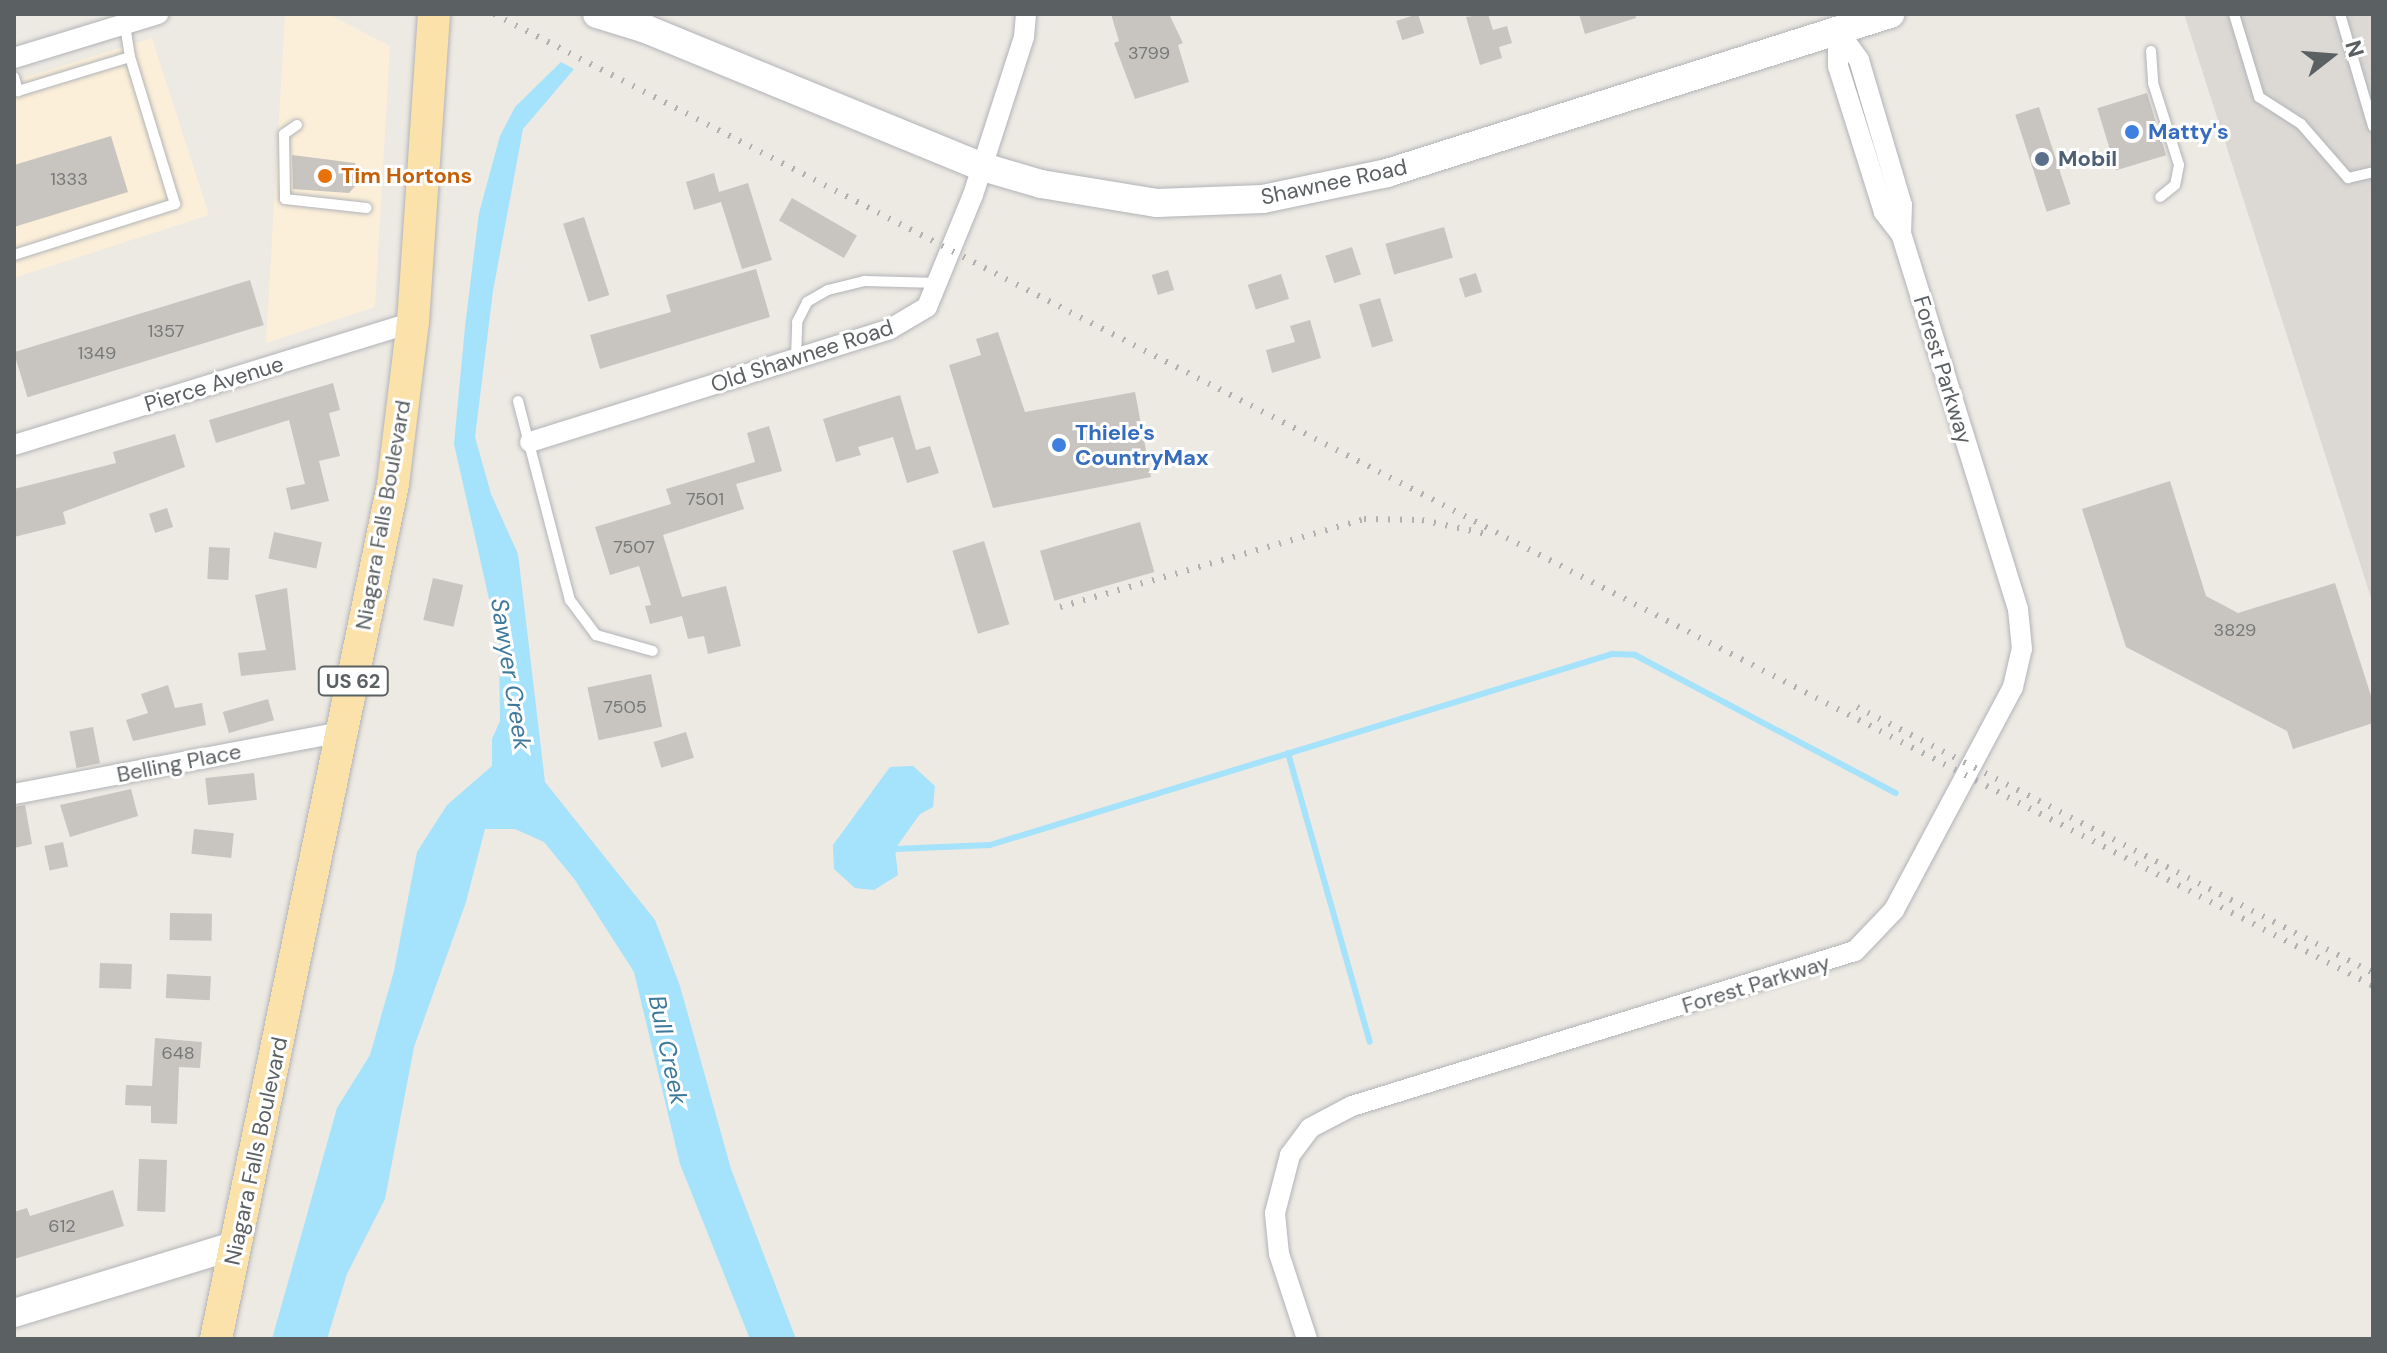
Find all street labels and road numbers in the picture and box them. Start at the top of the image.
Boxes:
street label: Shawnee Road [1259,154,1409,210]
street label: Forest Parkway [1908,293,1978,447]
street label: Old Shawnee Road [707,314,897,398]
street label: Pierce Avenue [141,350,287,418]
street label: Niagara Falls Boulevard [350,398,416,632]
road number: US 62 [317,665,389,697]
street label: Belling Place [114,738,244,788]
street label: Forest Parkway [1679,949,1833,1019]
street label: Niagara Falls Boulevard [219,1034,293,1268]

